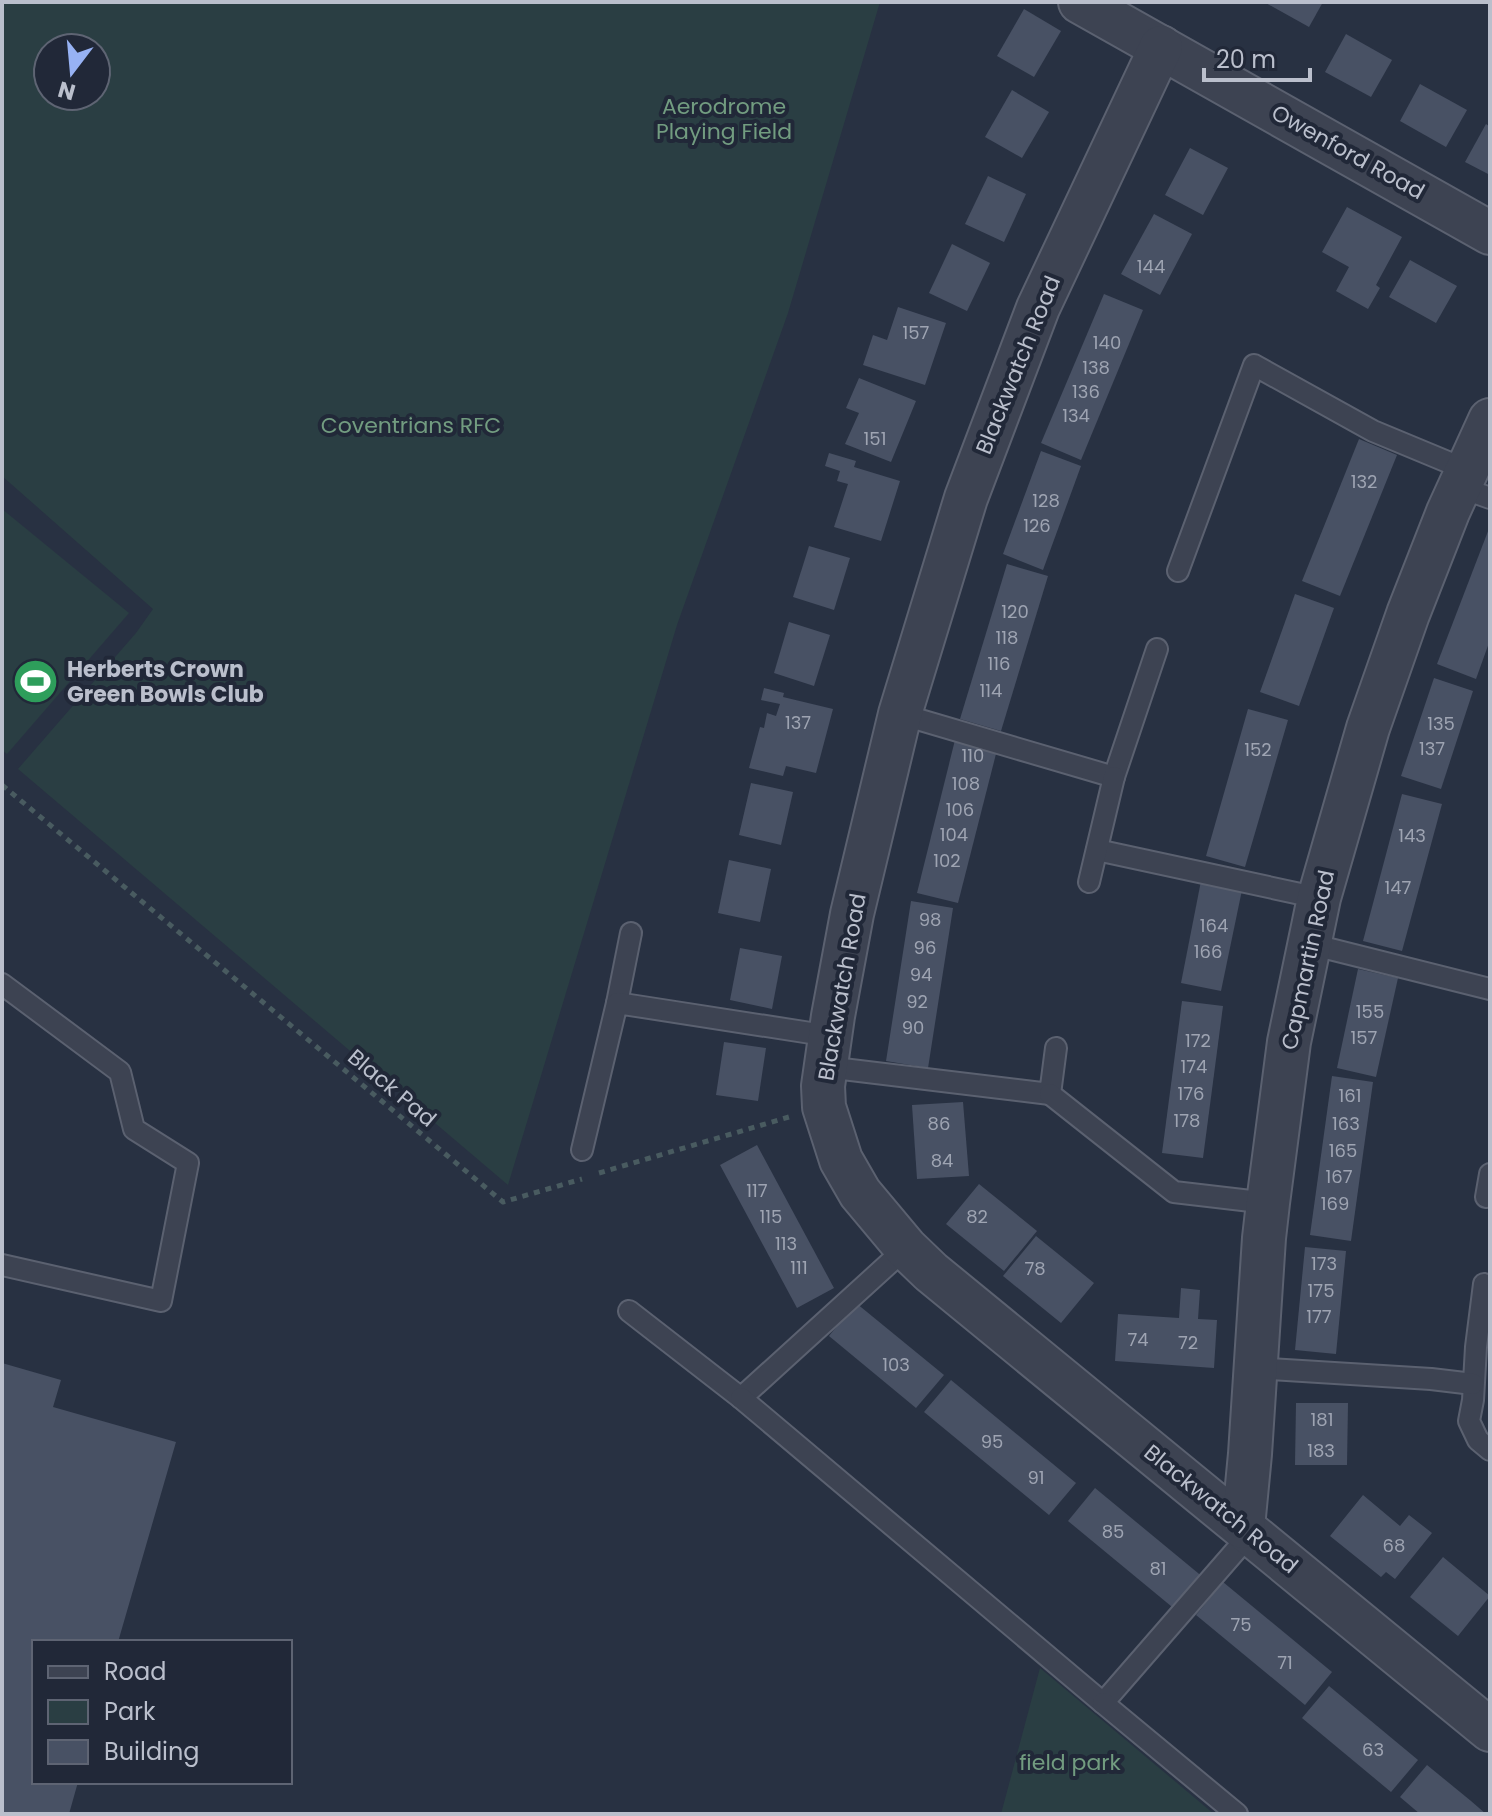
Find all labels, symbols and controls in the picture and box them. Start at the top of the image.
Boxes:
north arrow [32,32,112,112]
scale bar [1204,32,1310,82]
text: 20 m [1216,43,1276,76]
text: N [54,74,79,108]
park label: Aerodrome Playing Field [656,91,792,147]
street label: Owenford Road [1266,97,1430,207]
house number: 144 [1137,254,1165,279]
street label: Blackwatch Road [968,271,1068,459]
house number: 157 [903,320,930,345]
house number: 140 [1093,330,1121,355]
house number: 138 [1082,355,1110,380]
house number: 136 [1072,379,1100,404]
house number: 134 [1062,403,1090,428]
park label: Coventrians RFC [321,410,501,441]
house number: 151 [864,426,886,451]
house number: 132 [1351,469,1377,494]
house number: 128 [1032,488,1060,513]
house number: 126 [1023,513,1051,538]
house number: 120 [1001,599,1029,624]
house number: 118 [996,625,1018,650]
house number: 116 [988,651,1010,676]
place label: Herberts Crown Green Bowls Club [67,654,264,710]
sports icon: Herberts Crown Green Bowls Club [12,658,60,706]
house number: 114 [980,678,1002,703]
house number: 137 [785,710,811,735]
house number: 135 [1427,711,1455,736]
house number: 137 [1419,736,1445,761]
house number: 152 [1244,737,1272,762]
house number: 110 [962,743,984,768]
house number: 108 [952,771,980,796]
house number: 106 [946,797,974,822]
house number: 104 [940,822,968,847]
house number: 143 [1398,823,1426,848]
house number: 102 [933,848,961,873]
street label: Capmartin Road [1274,867,1342,1053]
house number: 147 [1385,875,1412,900]
street label: Blackwatch Road [810,891,874,1083]
house number: 98 [919,907,941,932]
house number: 164 [1200,913,1228,938]
house number: 96 [914,935,936,960]
house number: 166 [1194,939,1222,964]
house number: 94 [910,962,932,987]
house number: 92 [906,989,928,1014]
house number: 155 [1356,999,1384,1024]
house number: 90 [902,1015,924,1040]
house number: 157 [1351,1025,1378,1050]
house number: 172 [1185,1028,1211,1053]
street label: Black Pad [341,1042,443,1134]
house number: 174 [1181,1054,1207,1079]
house number: 176 [1177,1081,1205,1106]
house number: 161 [1339,1083,1361,1108]
house number: 178 [1174,1108,1200,1133]
house number: 86 [928,1111,950,1136]
house number: 163 [1332,1111,1360,1136]
house number: 165 [1329,1138,1357,1163]
house number: 84 [931,1148,953,1173]
house number: 167 [1325,1164,1353,1189]
house number: 117 [746,1178,768,1203]
house number: 169 [1321,1191,1349,1216]
house number: 115 [760,1204,782,1229]
house number: 82 [966,1204,988,1229]
house number: 113 [775,1231,797,1256]
house number: 173 [1311,1251,1337,1276]
house number: 111 [790,1255,808,1280]
house number: 78 [1024,1256,1046,1281]
house number: 175 [1308,1278,1334,1303]
house number: 177 [1306,1304,1332,1329]
house number: 74 [1127,1327,1149,1352]
house number: 72 [1178,1330,1198,1355]
house number: 103 [882,1352,910,1377]
house number: 181 [1311,1407,1333,1432]
house number: 95 [981,1429,1003,1454]
street label: Blackwatch Road [1137,1437,1305,1581]
house number: 183 [1307,1438,1335,1463]
house number: 91 [1027,1465,1045,1490]
house number: 85 [1102,1519,1124,1544]
house number: 68 [1383,1533,1405,1558]
house number: 81 [1149,1556,1167,1581]
house number: 75 [1230,1612,1252,1637]
legend [32,1640,292,1784]
house number: 71 [1277,1650,1293,1675]
text: Road [104,1655,166,1688]
text: Park [104,1695,156,1728]
text: Building [104,1735,200,1768]
house number: 63 [1362,1737,1384,1762]
park label: field park [1019,1747,1122,1778]

